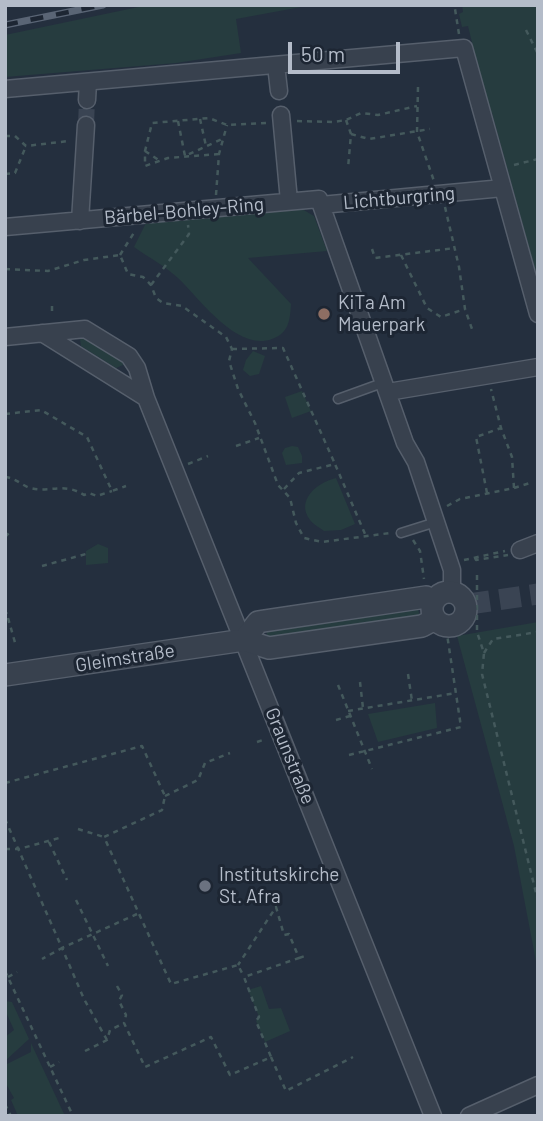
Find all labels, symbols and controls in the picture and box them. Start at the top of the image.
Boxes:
scale bar [291,28,403,72]
text: 50 m [301,41,345,66]
street label: Lichtburgring [342,182,456,214]
street label: Bärbel-Bohley-Ring [103,193,265,229]
place label: KiTa Am Mauerpark [338,292,425,336]
marker: KiTa Am Mauerpark [316,306,332,322]
street label: Gleimstraße [74,639,176,677]
street label: Graunstraße [260,704,320,808]
place label: Institutskirche St. Afra [219,864,339,908]
marker: Institutskirche St. Afra [197,878,213,894]

